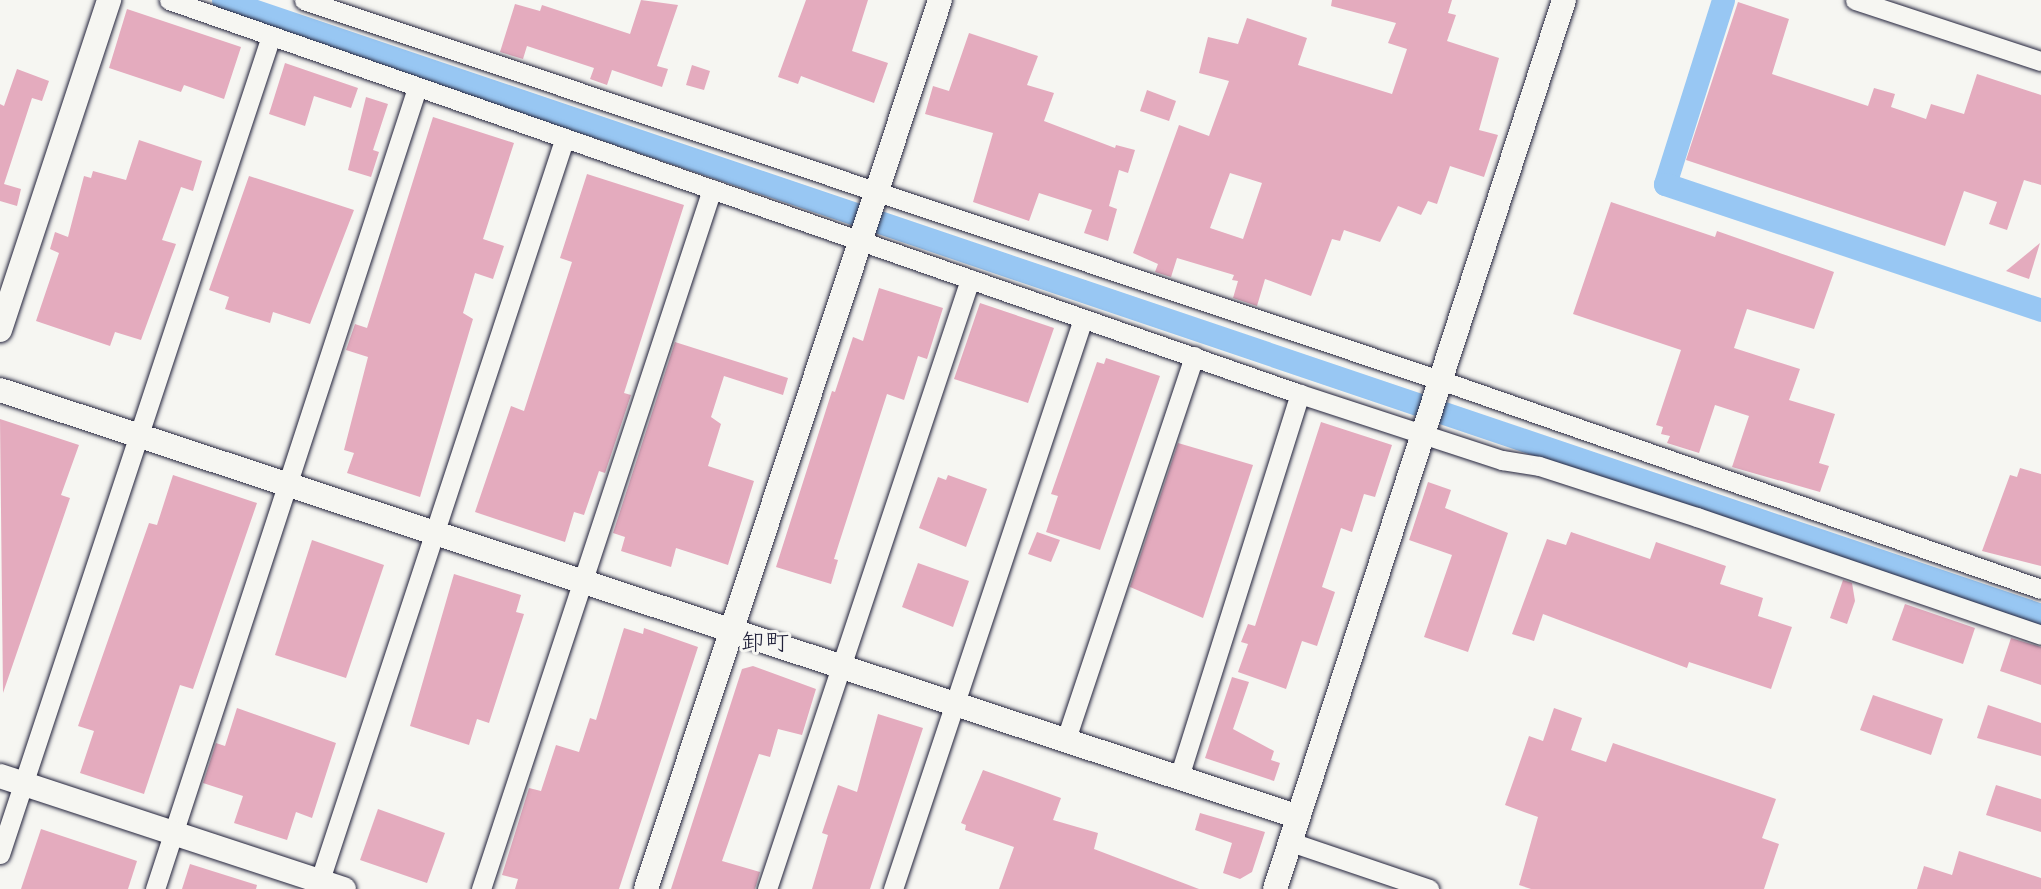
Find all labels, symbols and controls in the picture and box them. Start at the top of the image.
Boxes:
district label: 卸町 [741,627,789,655]

